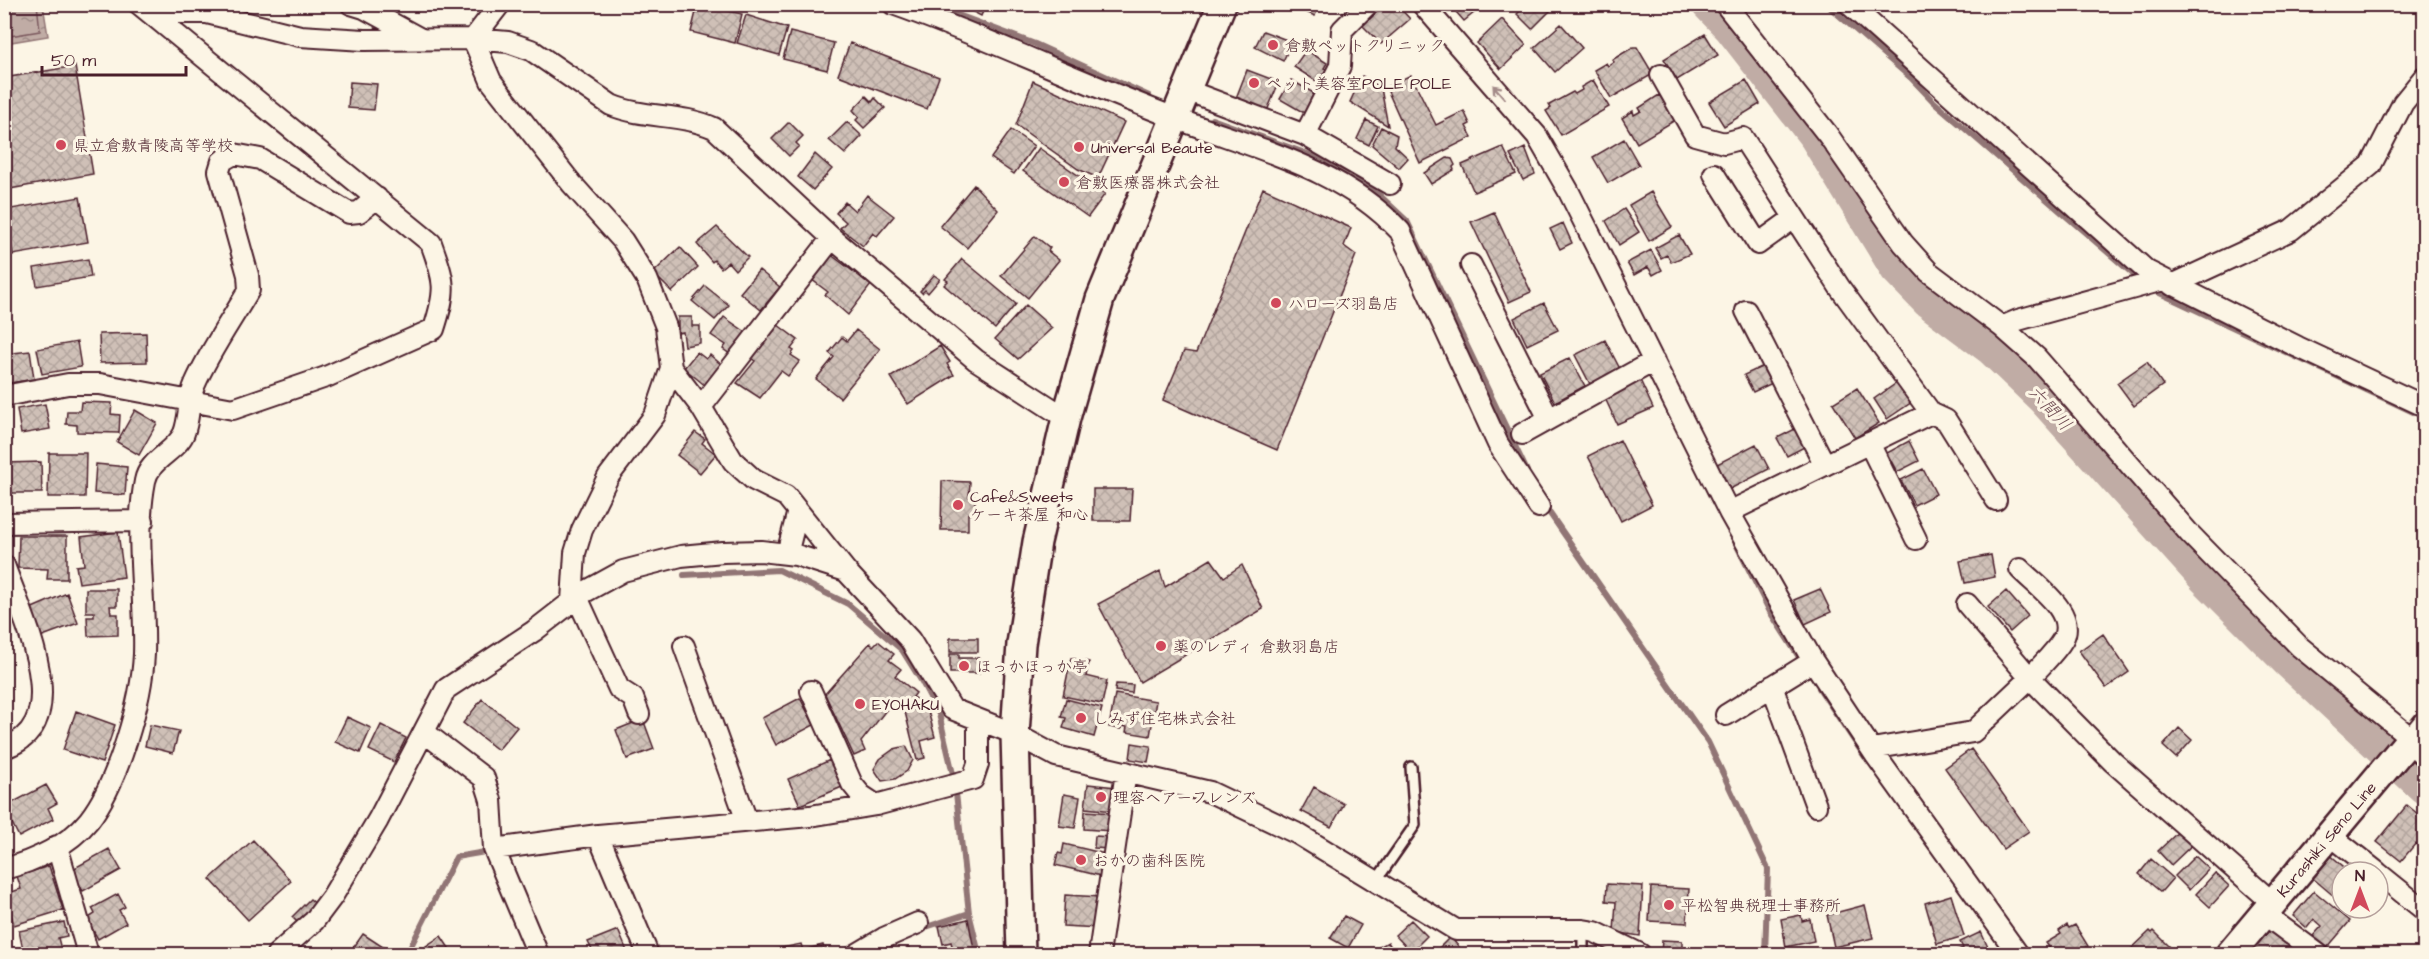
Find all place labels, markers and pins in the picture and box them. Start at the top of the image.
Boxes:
place label: 倉敷ペットクリニック [1285,35,1445,57]
marker: 倉敷ペットクリニック [1266,38,1280,52]
place label: ペット美容室POLE POLE [1266,73,1452,95]
marker: ペット美容室POLE POLE [1247,76,1261,90]
place label: 県立倉敷青陵高等学校 [73,135,233,157]
place label: Universal Beaute [1091,137,1213,159]
marker: 県立倉敷青陵高等学校 [54,138,68,152]
marker: Universal Beaute [1072,140,1086,154]
place label: 倉敷医療器株式会社 [1076,172,1220,194]
marker: 倉敷医療器株式会社 [1057,175,1071,189]
place label: ハローズ羽島店 [1288,293,1399,315]
marker: ハローズ羽島店 [1269,296,1283,310]
place label: Cafe&Sweets ケーキ茶屋 和心 [970,486,1088,526]
marker: Cafe&Sweets ケーキ茶屋 和心 [951,498,965,512]
place label: 薬のレディ 倉敷羽島店 [1173,636,1339,658]
marker: 薬のレディ 倉敷羽島店 [1154,639,1168,653]
place label: ほっかほっか亭 [976,656,1088,678]
marker: ほっかほっか亭 [957,659,971,673]
place label: EYOHAKU [872,694,939,716]
marker: EYOHAKU [853,697,867,711]
place label: しみず住宅株式会社 [1093,708,1236,730]
marker: しみず住宅株式会社 [1074,711,1088,725]
place label: 理容ヘアーフレンズ [1113,787,1256,809]
marker: 理容ヘアーフレンズ [1094,790,1108,804]
place label: おかの歯科医院 [1093,850,1205,872]
marker: おかの歯科医院 [1074,853,1088,867]
place label: 平松智典税理士事務所 [1681,895,1841,917]
marker: 平松智典税理士事務所 [1662,898,1676,912]

